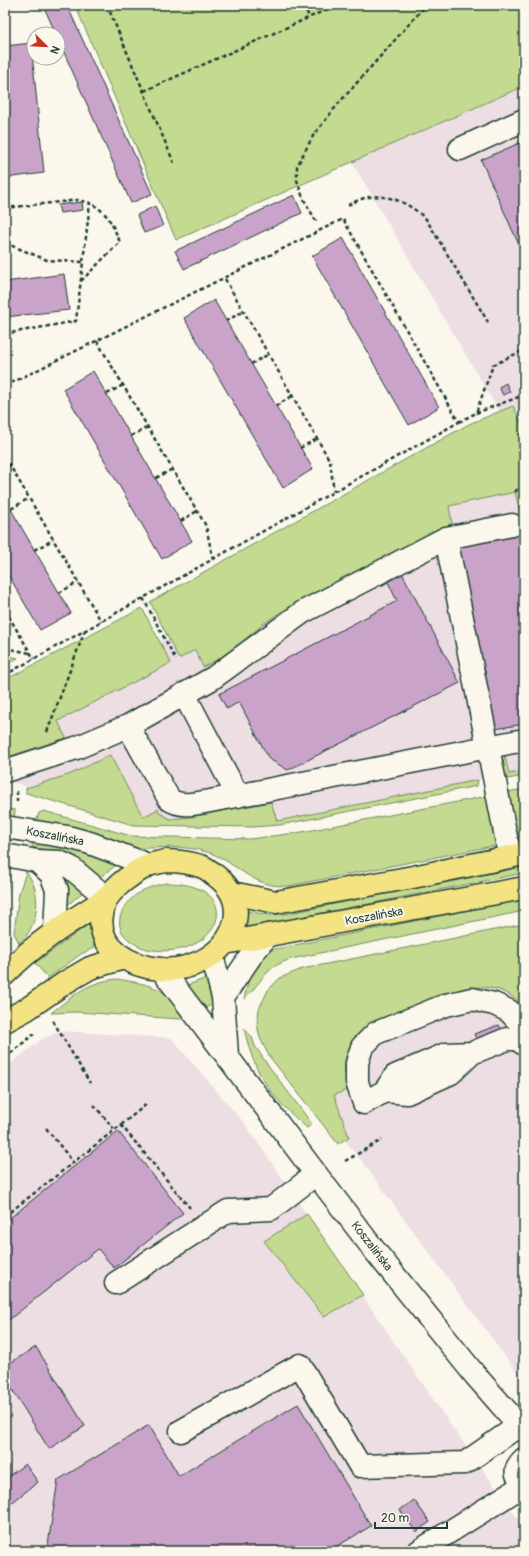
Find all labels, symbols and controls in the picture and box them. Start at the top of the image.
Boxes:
north arrow [26,26,66,66]
text: N [47,44,62,56]
street label: Koszalińska [25,824,86,850]
street label: Koszalińska [344,904,405,929]
street label: Koszalińska [348,1219,396,1274]
scale bar [375,1504,447,1530]
text: 20 m [381,1511,410,1526]

